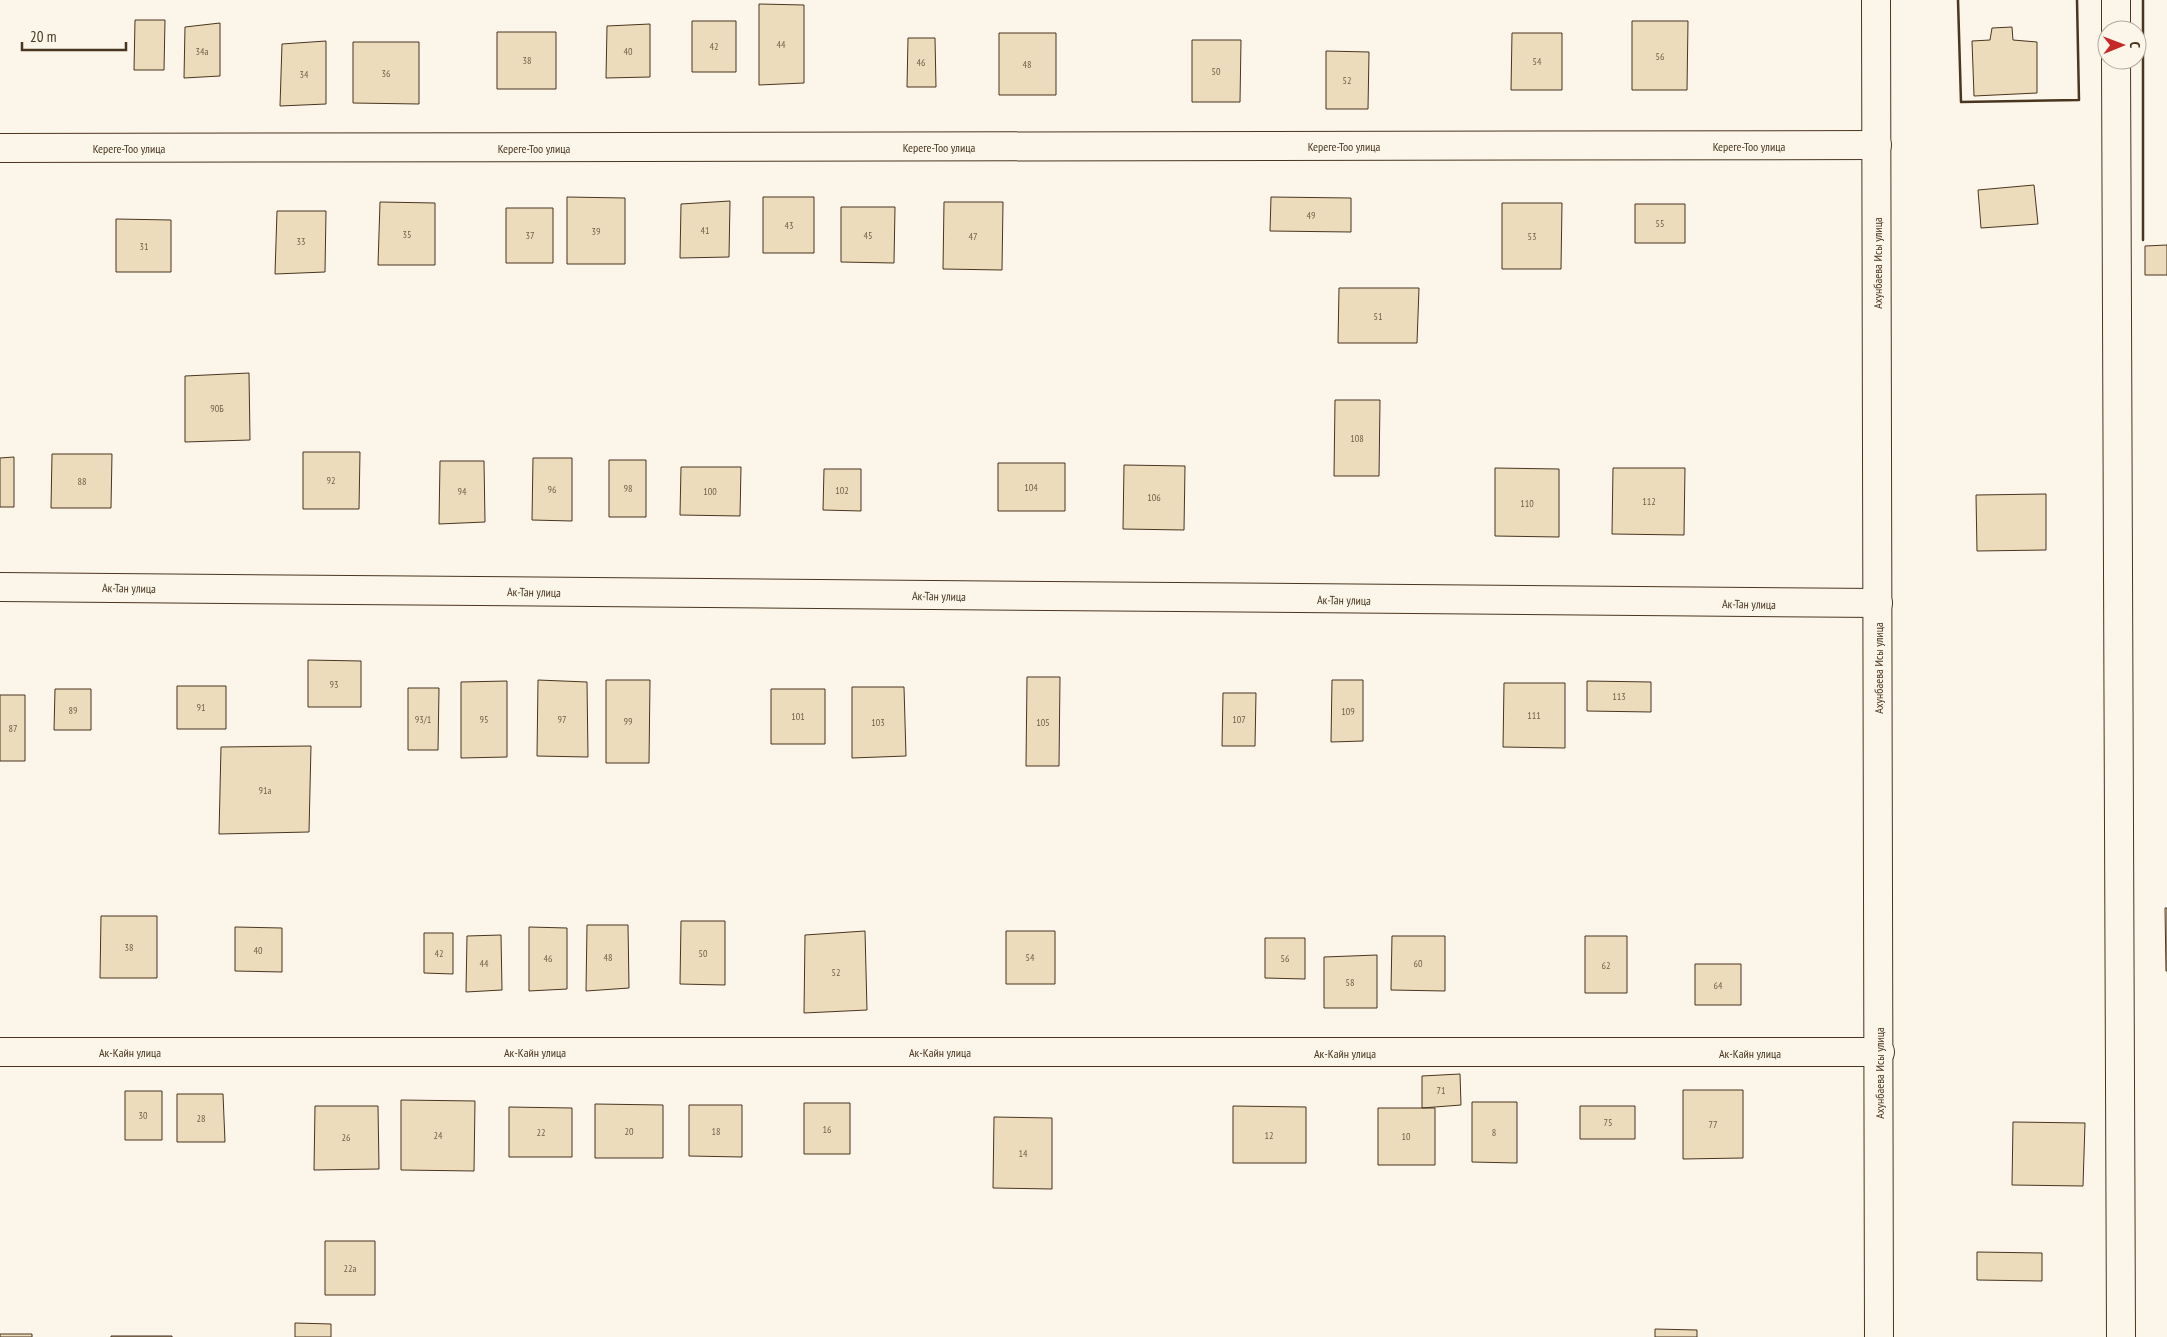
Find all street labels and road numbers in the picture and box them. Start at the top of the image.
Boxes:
street label: Кереге-Тоо улица [1308,139,1381,154]
street label: Кереге-Тоо улица [1713,139,1786,154]
street label: Кереге-Тоо улица [903,140,976,155]
street label: Кереге-Тоо улица [93,141,166,156]
street label: Кереге-Тоо улица [498,141,571,156]
street label: Ахунбаева Исы улица [1870,217,1885,309]
street label: Ак-Тан улица [102,580,156,596]
street label: Ак-Тан улица [507,584,561,600]
street label: Ак-Тан улица [912,588,966,604]
street label: Ак-Тан улица [1317,592,1371,608]
street label: Ак-Тан улица [1722,596,1776,612]
street label: Ахунбаева Исы улица [1871,622,1886,714]
street label: Ахунбаева Исы улица [1872,1027,1887,1119]
street label: Ак-Кайн улица [99,1045,161,1060]
street label: Ак-Кайн улица [504,1045,566,1060]
street label: Ак-Кайн улица [909,1045,971,1060]
street label: Ак-Кайн улица [1314,1046,1376,1061]
street label: Ак-Кайн улица [1719,1046,1781,1061]

